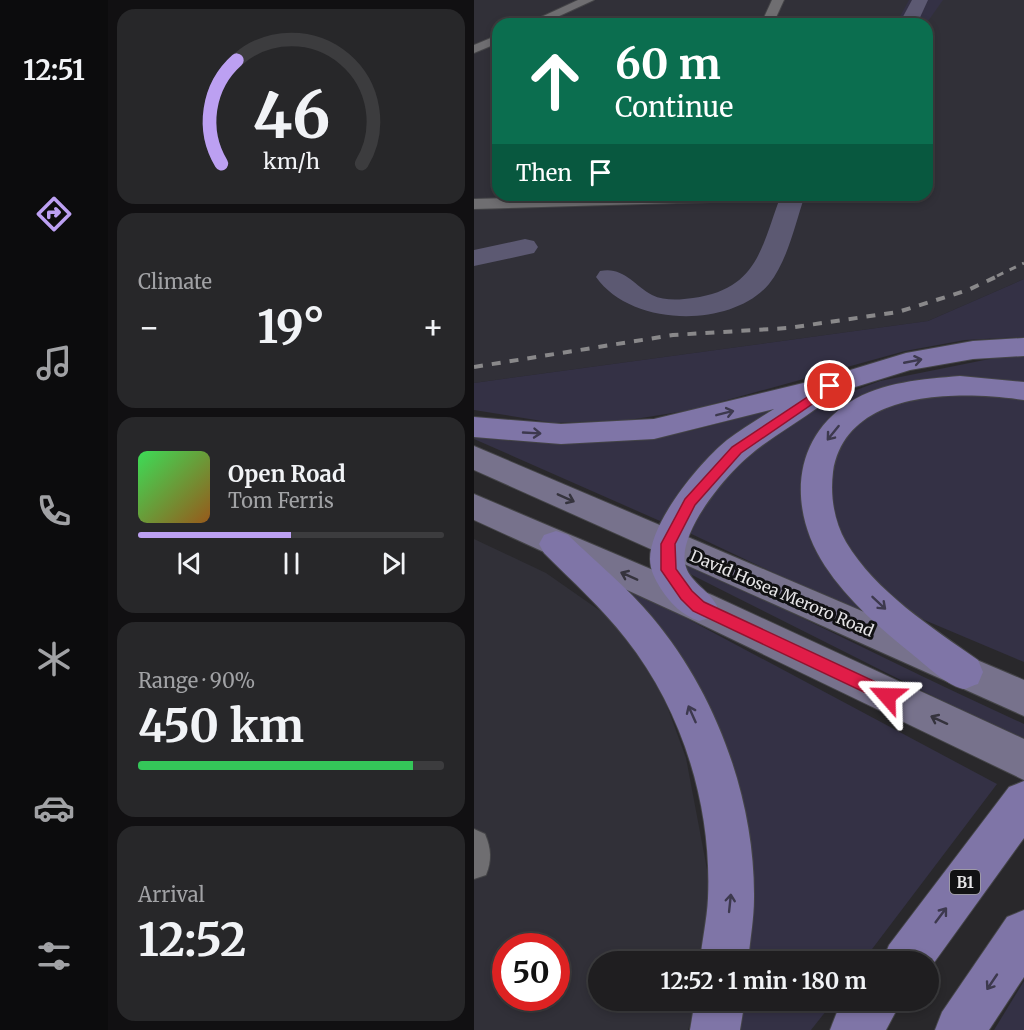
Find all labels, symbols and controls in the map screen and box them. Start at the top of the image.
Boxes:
text: 60 m [615,38,721,90]
icon: ahead [516,42,594,120]
text: 12:51 [23,53,85,87]
text: 46 [252,77,330,155]
text: Continue [615,90,733,124]
text: km/h [263,148,319,175]
icon: arrive [584,156,617,189]
text: Then [516,159,572,187]
icon: directions [33,193,75,235]
text: Climate [138,269,212,294]
text: 19° [257,299,325,355]
text: − [138,307,160,348]
text: + [422,307,444,348]
icon: music [33,342,75,384]
one-way arrow [903,355,922,366]
pin [804,360,855,411]
icon: arrive [813,369,846,402]
one-way arrow [715,406,734,418]
one-way arrow [826,425,839,441]
one-way arrow [522,427,542,438]
text: Open Road [228,460,346,488]
text: Tom Ferris [228,488,334,513]
icon: phone [33,490,75,532]
one-way arrow [556,493,574,504]
street label: David Hosea Meroro Road [687,545,877,641]
icon: previous [173,547,206,580]
icon: pause [275,547,308,580]
icon: next [377,547,410,580]
one-way arrow [620,570,638,581]
one-way arrow [871,596,886,610]
icon: climate [33,638,75,680]
position arrow [855,664,919,728]
text: Range · 90% [138,668,255,693]
text: 450 km [138,698,304,754]
one-way arrow [685,705,696,723]
one-way arrow [930,714,948,726]
icon: car [33,787,75,829]
road number: B1 [950,870,980,894]
text: Arrival [138,882,205,907]
one-way arrow [725,894,736,914]
one-way arrow [935,907,948,923]
text: 12:52 [138,912,247,968]
speed limit sign: 50 [492,933,570,1011]
icon: filters [33,935,75,977]
text: 12:52 · 1 min · 180 m [660,967,867,995]
one-way arrow [986,973,998,990]

